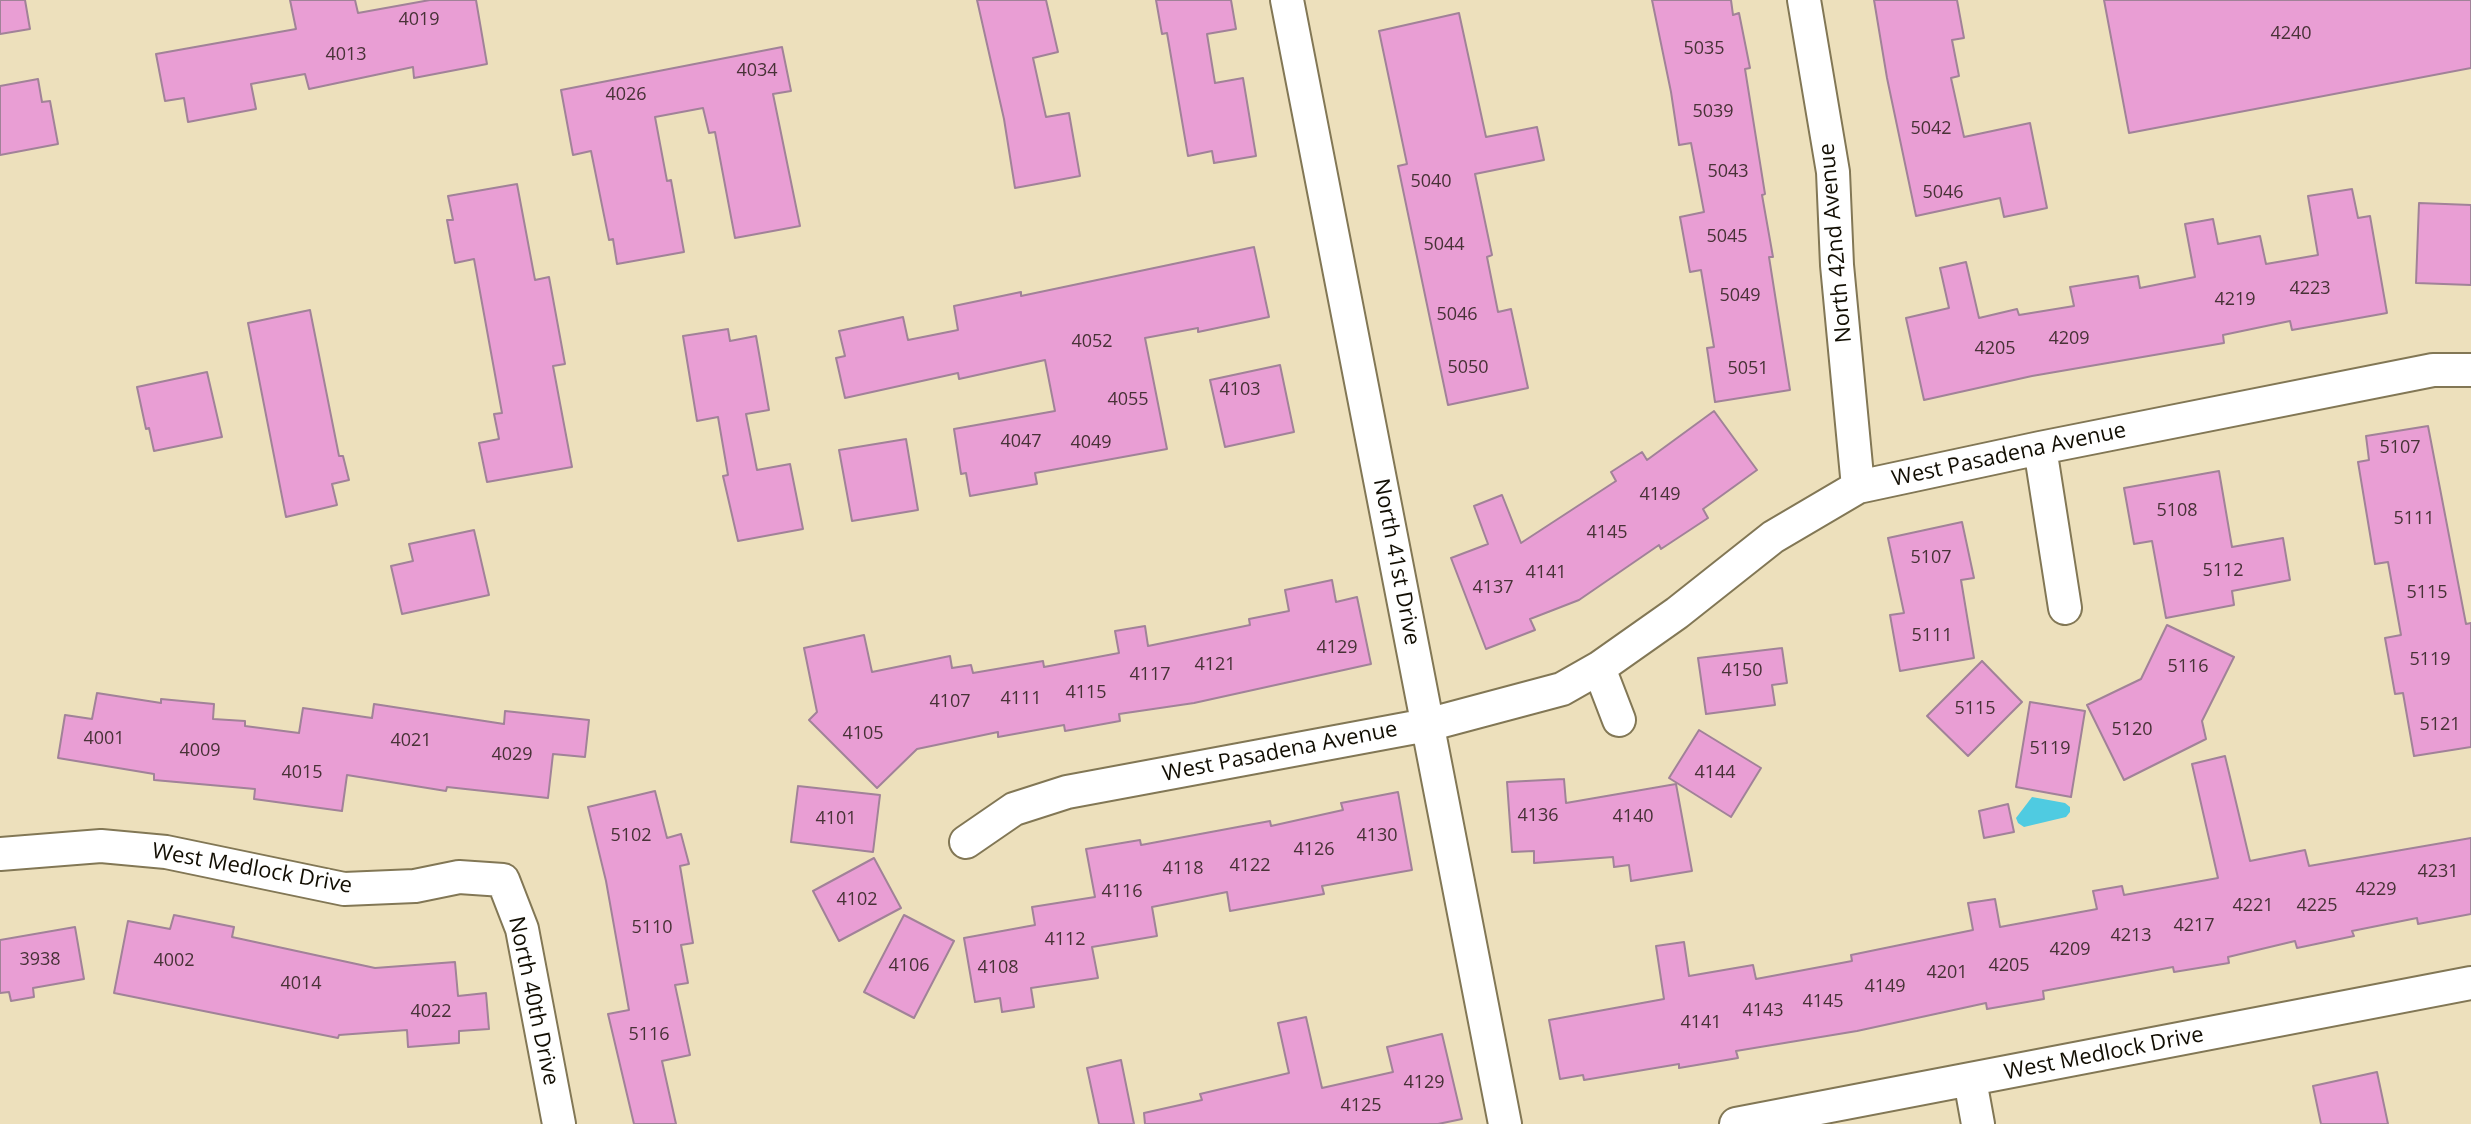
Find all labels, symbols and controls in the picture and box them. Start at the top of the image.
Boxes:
house number: 4019 [398,9,440,31]
house number: 4240 [2270,23,2312,45]
house number: 5035 [1683,38,1725,60]
house number: 4013 [325,44,367,66]
house number: 4034 [736,60,778,82]
house number: 4026 [605,84,647,106]
house number: 5039 [1692,101,1734,123]
house number: 5042 [1910,118,1952,140]
street label: North 42nd Avenue [1814,142,1858,344]
house number: 5043 [1707,161,1749,183]
house number: 5040 [1410,171,1452,193]
house number: 5046 [1922,182,1964,204]
house number: 5045 [1706,226,1748,248]
house number: 5044 [1423,234,1465,256]
house number: 4223 [2289,278,2331,300]
house number: 5049 [1719,285,1761,307]
house number: 4219 [2214,289,2256,311]
house number: 5046 [1436,304,1478,326]
house number: 4209 [2048,328,2090,350]
house number: 4052 [1071,331,1113,353]
house number: 4205 [1974,338,2016,360]
house number: 5050 [1447,357,1489,379]
house number: 5051 [1727,358,1769,380]
house number: 4103 [1219,379,1261,401]
house number: 4055 [1107,389,1149,411]
street label: West Pasadena Avenue [1890,417,2128,493]
house number: 4047 [1000,431,1042,453]
house number: 4049 [1070,432,1112,454]
house number: 5107 [2379,437,2421,459]
street label: North 41st Drive [1367,477,1425,647]
house number: 4149 [1639,484,1681,506]
house number: 5108 [2156,500,2198,522]
house number: 5111 [2393,508,2435,530]
house number: 4145 [1586,522,1628,544]
house number: 5107 [1910,547,1952,569]
house number: 5112 [2202,560,2244,582]
house number: 4141 [1525,562,1567,584]
house number: 4137 [1472,577,1514,599]
house number: 5115 [2406,582,2448,604]
house number: 5111 [1911,625,1953,647]
house number: 4129 [1316,637,1358,659]
house number: 5119 [2409,649,2451,671]
house number: 4121 [1194,654,1236,676]
house number: 5116 [2167,656,2209,678]
house number: 4150 [1721,660,1763,682]
house number: 4117 [1129,664,1171,686]
house number: 4115 [1065,682,1107,704]
house number: 4111 [1000,688,1042,710]
house number: 4107 [929,691,971,713]
house number: 5115 [1954,698,1996,720]
house number: 5121 [2419,714,2461,736]
street label: West Pasadena Avenue [1160,716,1400,788]
house number: 5120 [2111,719,2153,741]
house number: 4105 [842,723,884,745]
house number: 4001 [83,728,125,750]
house number: 4021 [390,730,432,752]
house number: 5119 [2029,738,2071,760]
house number: 4009 [179,740,221,762]
house number: 4029 [491,744,533,766]
house number: 4015 [281,762,323,784]
house number: 4144 [1694,762,1736,784]
house number: 4136 [1517,805,1559,827]
house number: 4140 [1612,806,1654,828]
house number: 4101 [815,808,857,830]
house number: 5102 [610,825,652,847]
house number: 4130 [1356,825,1398,847]
street label: West Medlock Drive [150,838,354,900]
house number: 4126 [1293,839,1335,861]
house number: 4122 [1229,855,1271,877]
house number: 4118 [1162,858,1204,880]
house number: 4231 [2417,861,2459,883]
house number: 4229 [2355,879,2397,901]
house number: 4116 [1101,881,1143,903]
house number: 4102 [836,889,878,911]
house number: 4221 [2232,895,2274,917]
house number: 4225 [2296,895,2338,917]
street label: North 40th Drive [502,914,564,1088]
house number: 4217 [2173,915,2215,937]
house number: 5110 [631,917,673,939]
house number: 4213 [2110,925,2152,947]
house number: 4112 [1044,929,1086,951]
house number: 4209 [2049,939,2091,961]
house number: 3938 [19,949,61,971]
house number: 4002 [153,950,195,972]
house number: 4106 [888,955,930,977]
house number: 4205 [1988,955,2030,977]
house number: 4108 [977,957,1019,979]
house number: 4201 [1926,962,1968,984]
house number: 4014 [280,973,322,995]
house number: 4149 [1864,976,1906,998]
house number: 4145 [1802,991,1844,1013]
house number: 4143 [1742,1000,1784,1022]
house number: 4022 [410,1001,452,1023]
house number: 4141 [1680,1012,1722,1034]
street label: West Medlock Drive [2002,1022,2206,1086]
house number: 5116 [628,1024,670,1046]
house number: 4129 [1403,1072,1445,1094]
house number: 4125 [1340,1095,1382,1117]

